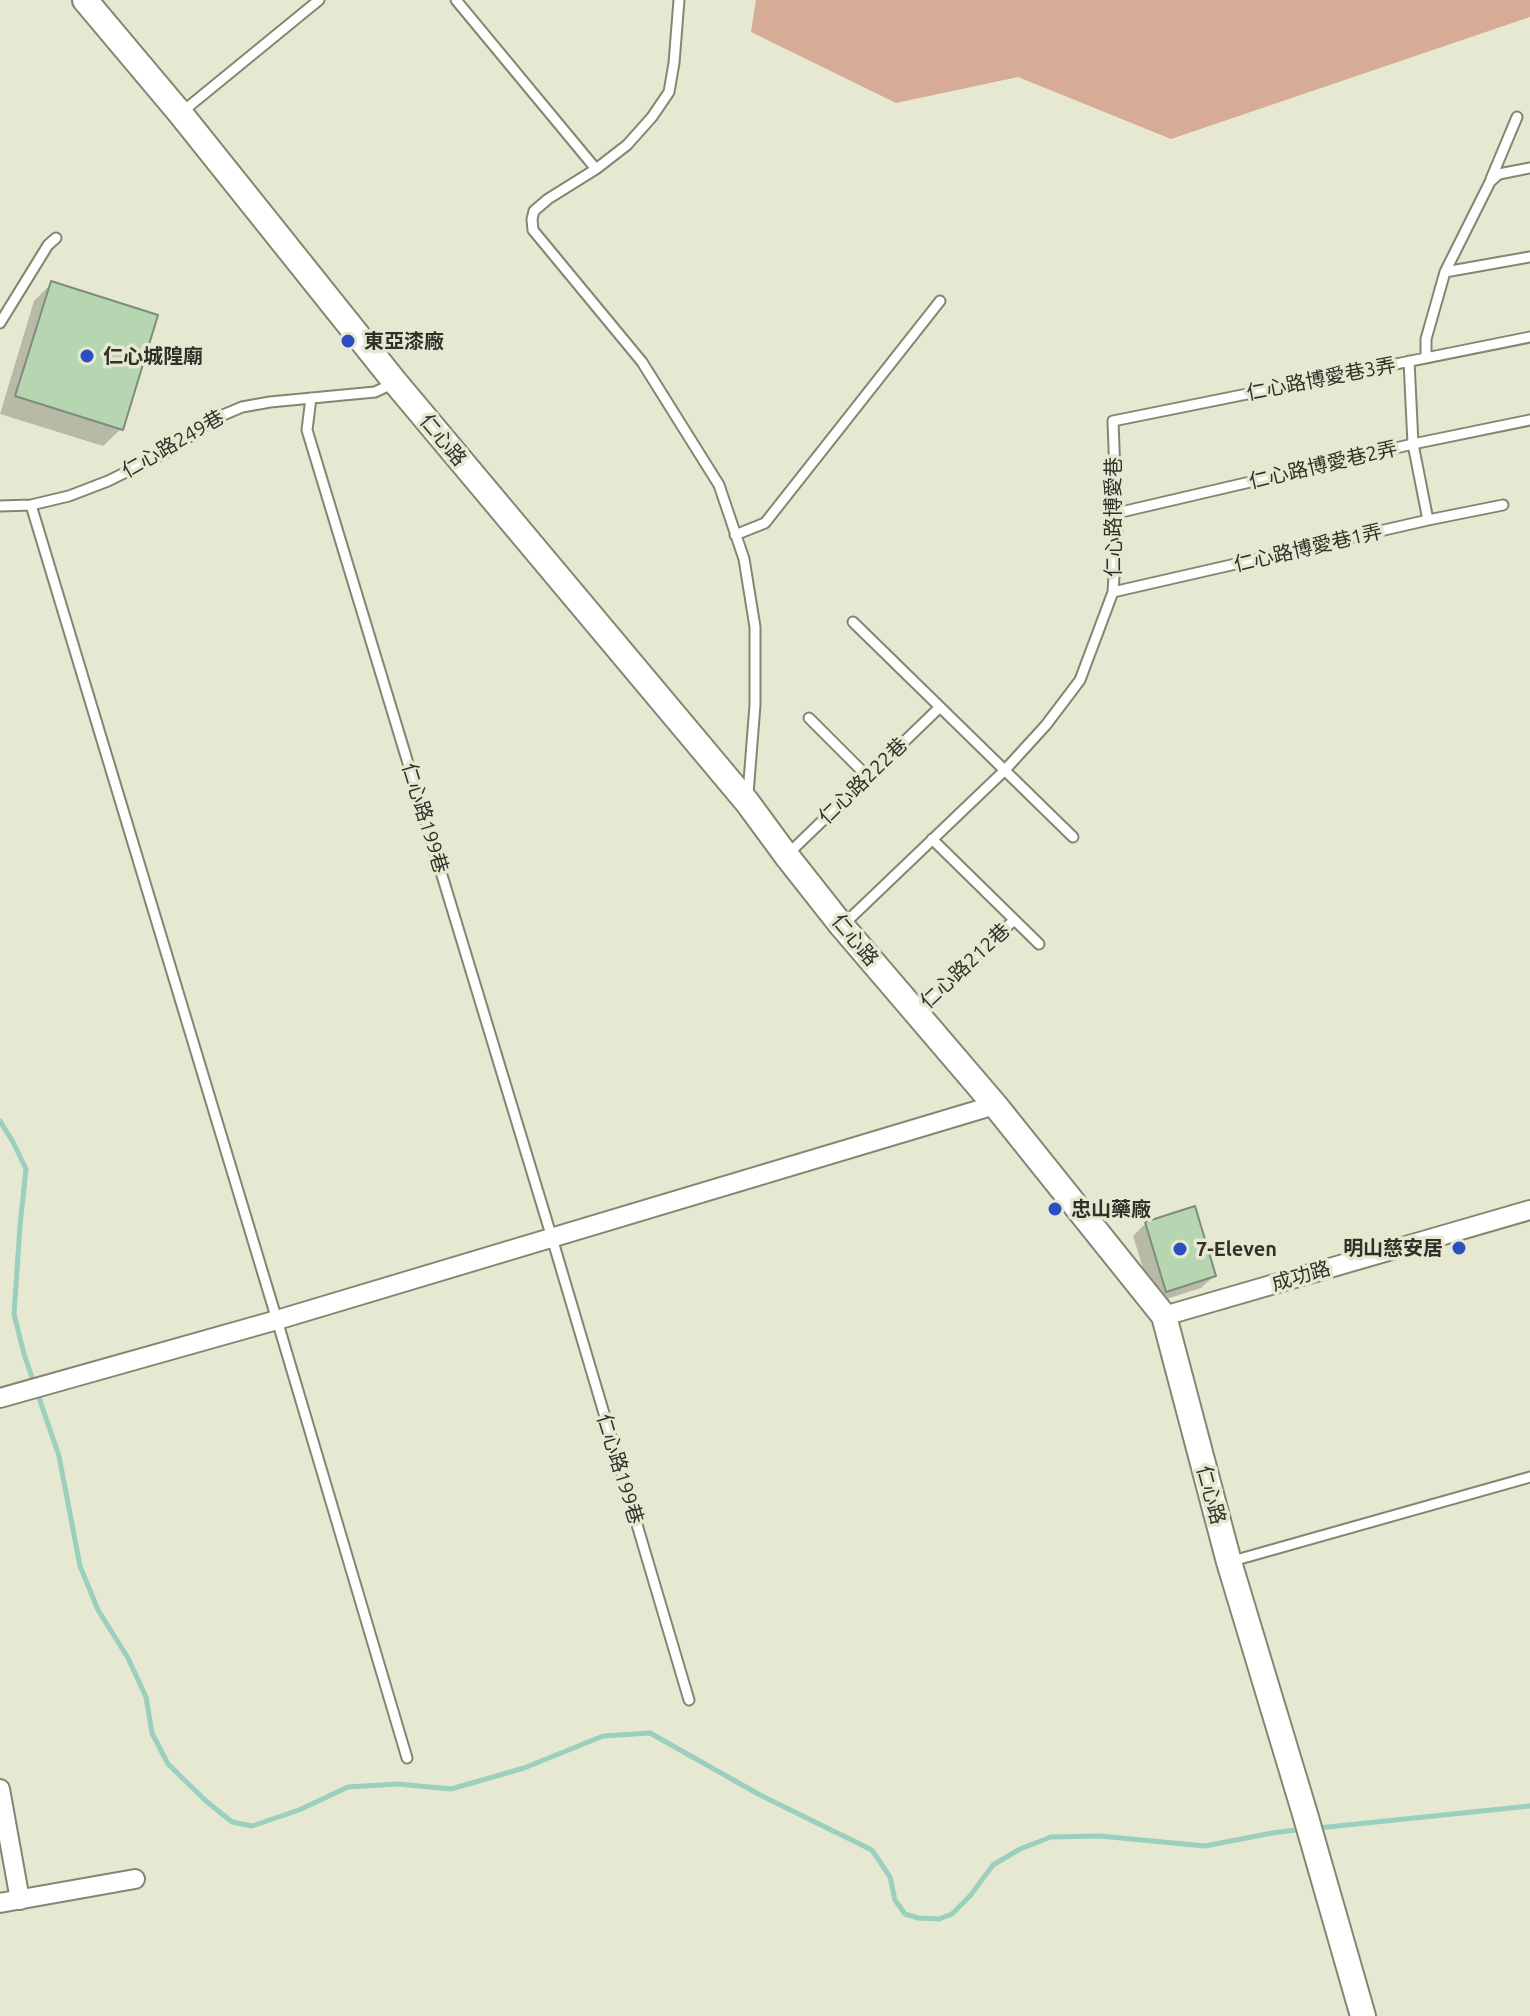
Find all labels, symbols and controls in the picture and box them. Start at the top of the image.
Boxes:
place label: 東亞漆廠 [364,329,444,353]
marker: 東亞漆廠 [339,332,357,350]
place label: 仁心城隍廟 [103,344,203,368]
marker: 仁心城隍廟 [78,347,96,365]
street label: 仁心路博愛巷3弄 [1244,353,1398,405]
street label: 仁心路249巷 [118,405,228,483]
street label: 仁心路 [415,409,471,471]
street label: 仁心路博愛巷2弄 [1247,436,1399,494]
street label: 仁心路博愛巷 [1101,457,1125,577]
street label: 仁心路博愛巷1弄 [1232,519,1384,577]
street label: 仁心路222巷 [814,733,912,829]
street label: 仁心路199巷 [397,760,453,876]
street label: 仁心路 [827,909,883,971]
street label: 仁心路212巷 [915,918,1015,1014]
place label: 忠山藥廠 [1071,1197,1151,1221]
marker: 忠山藥廠 [1046,1200,1064,1218]
place label: 明山慈安居 [1343,1236,1443,1260]
place label: 7-Eleven [1196,1237,1277,1261]
marker: 明山慈安居 [1450,1239,1468,1257]
marker: 7-Eleven [1171,1240,1189,1258]
street label: 成功路 [1269,1256,1333,1296]
street label: 仁心路199巷 [592,1411,648,1527]
street label: 仁心路 [1192,1463,1230,1527]

